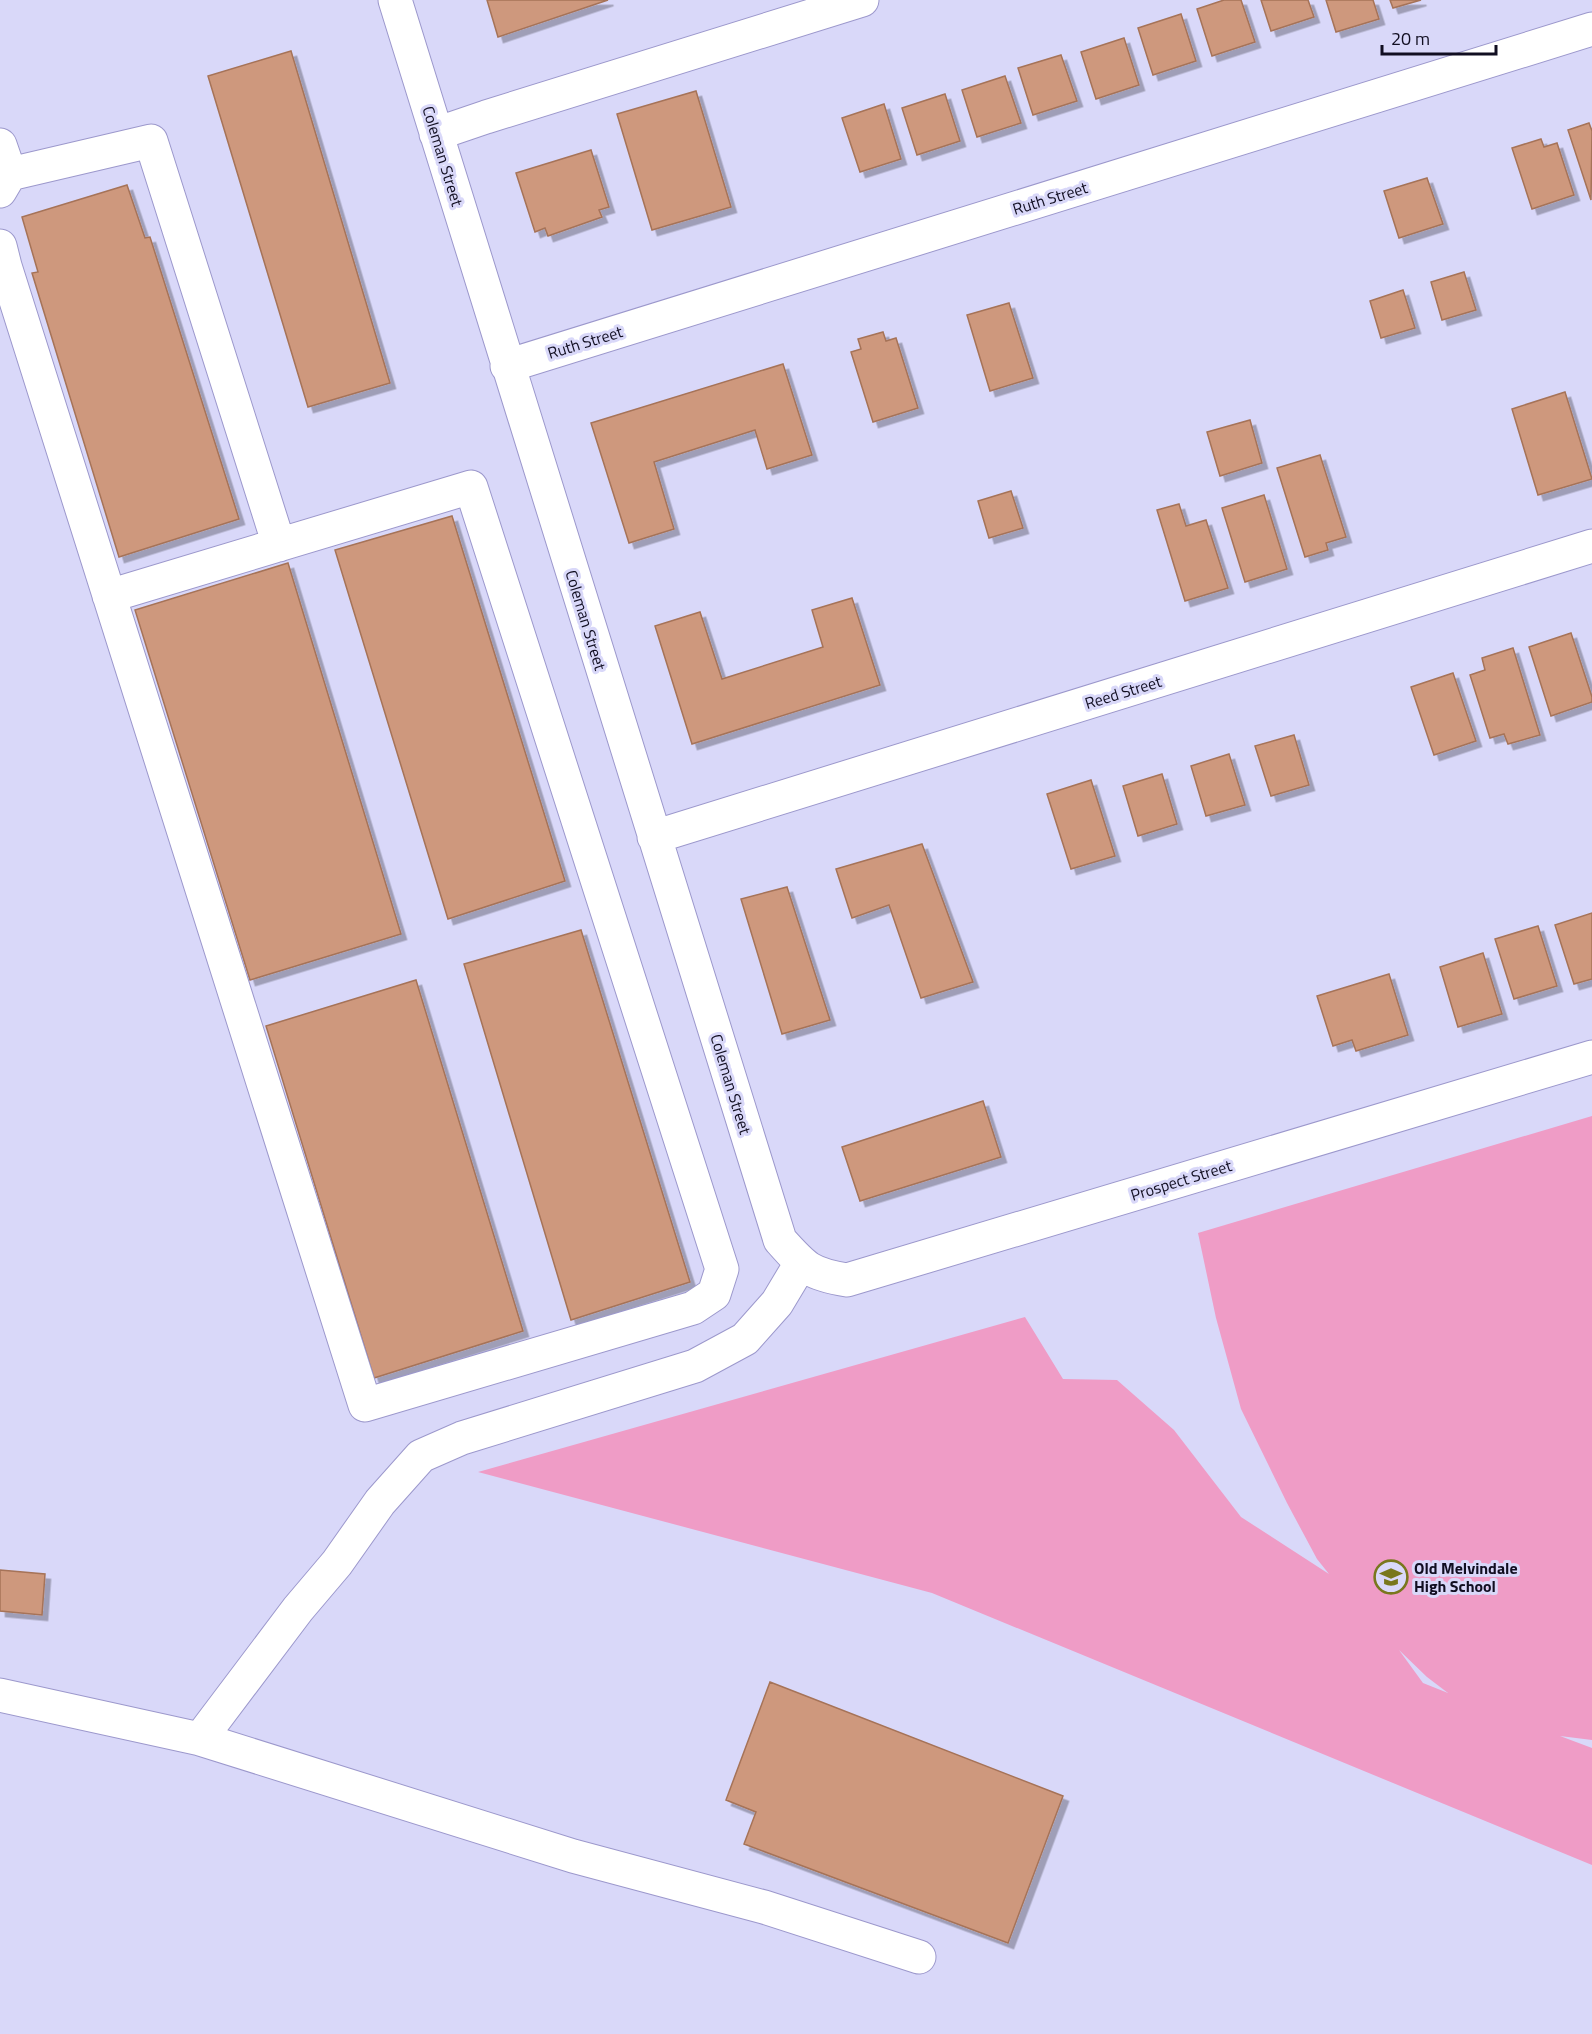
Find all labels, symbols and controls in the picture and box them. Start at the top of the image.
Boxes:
scale bar [1382,18,1496,56]
text: 20 m [1391,25,1430,52]
street label: Coleman Street [416,103,470,209]
street label: Ruth Street [1010,175,1091,221]
street label: Ruth Street [545,319,626,365]
street label: Coleman Street [559,567,613,673]
street label: Reed Street [1082,669,1165,715]
street label: Coleman Street [704,1031,758,1137]
street label: Prospect Street [1127,1153,1235,1207]
place label: Old Melvindale High School [1414,1556,1518,1598]
school or university icon: Old Melvindale High School [1373,1559,1409,1595]

